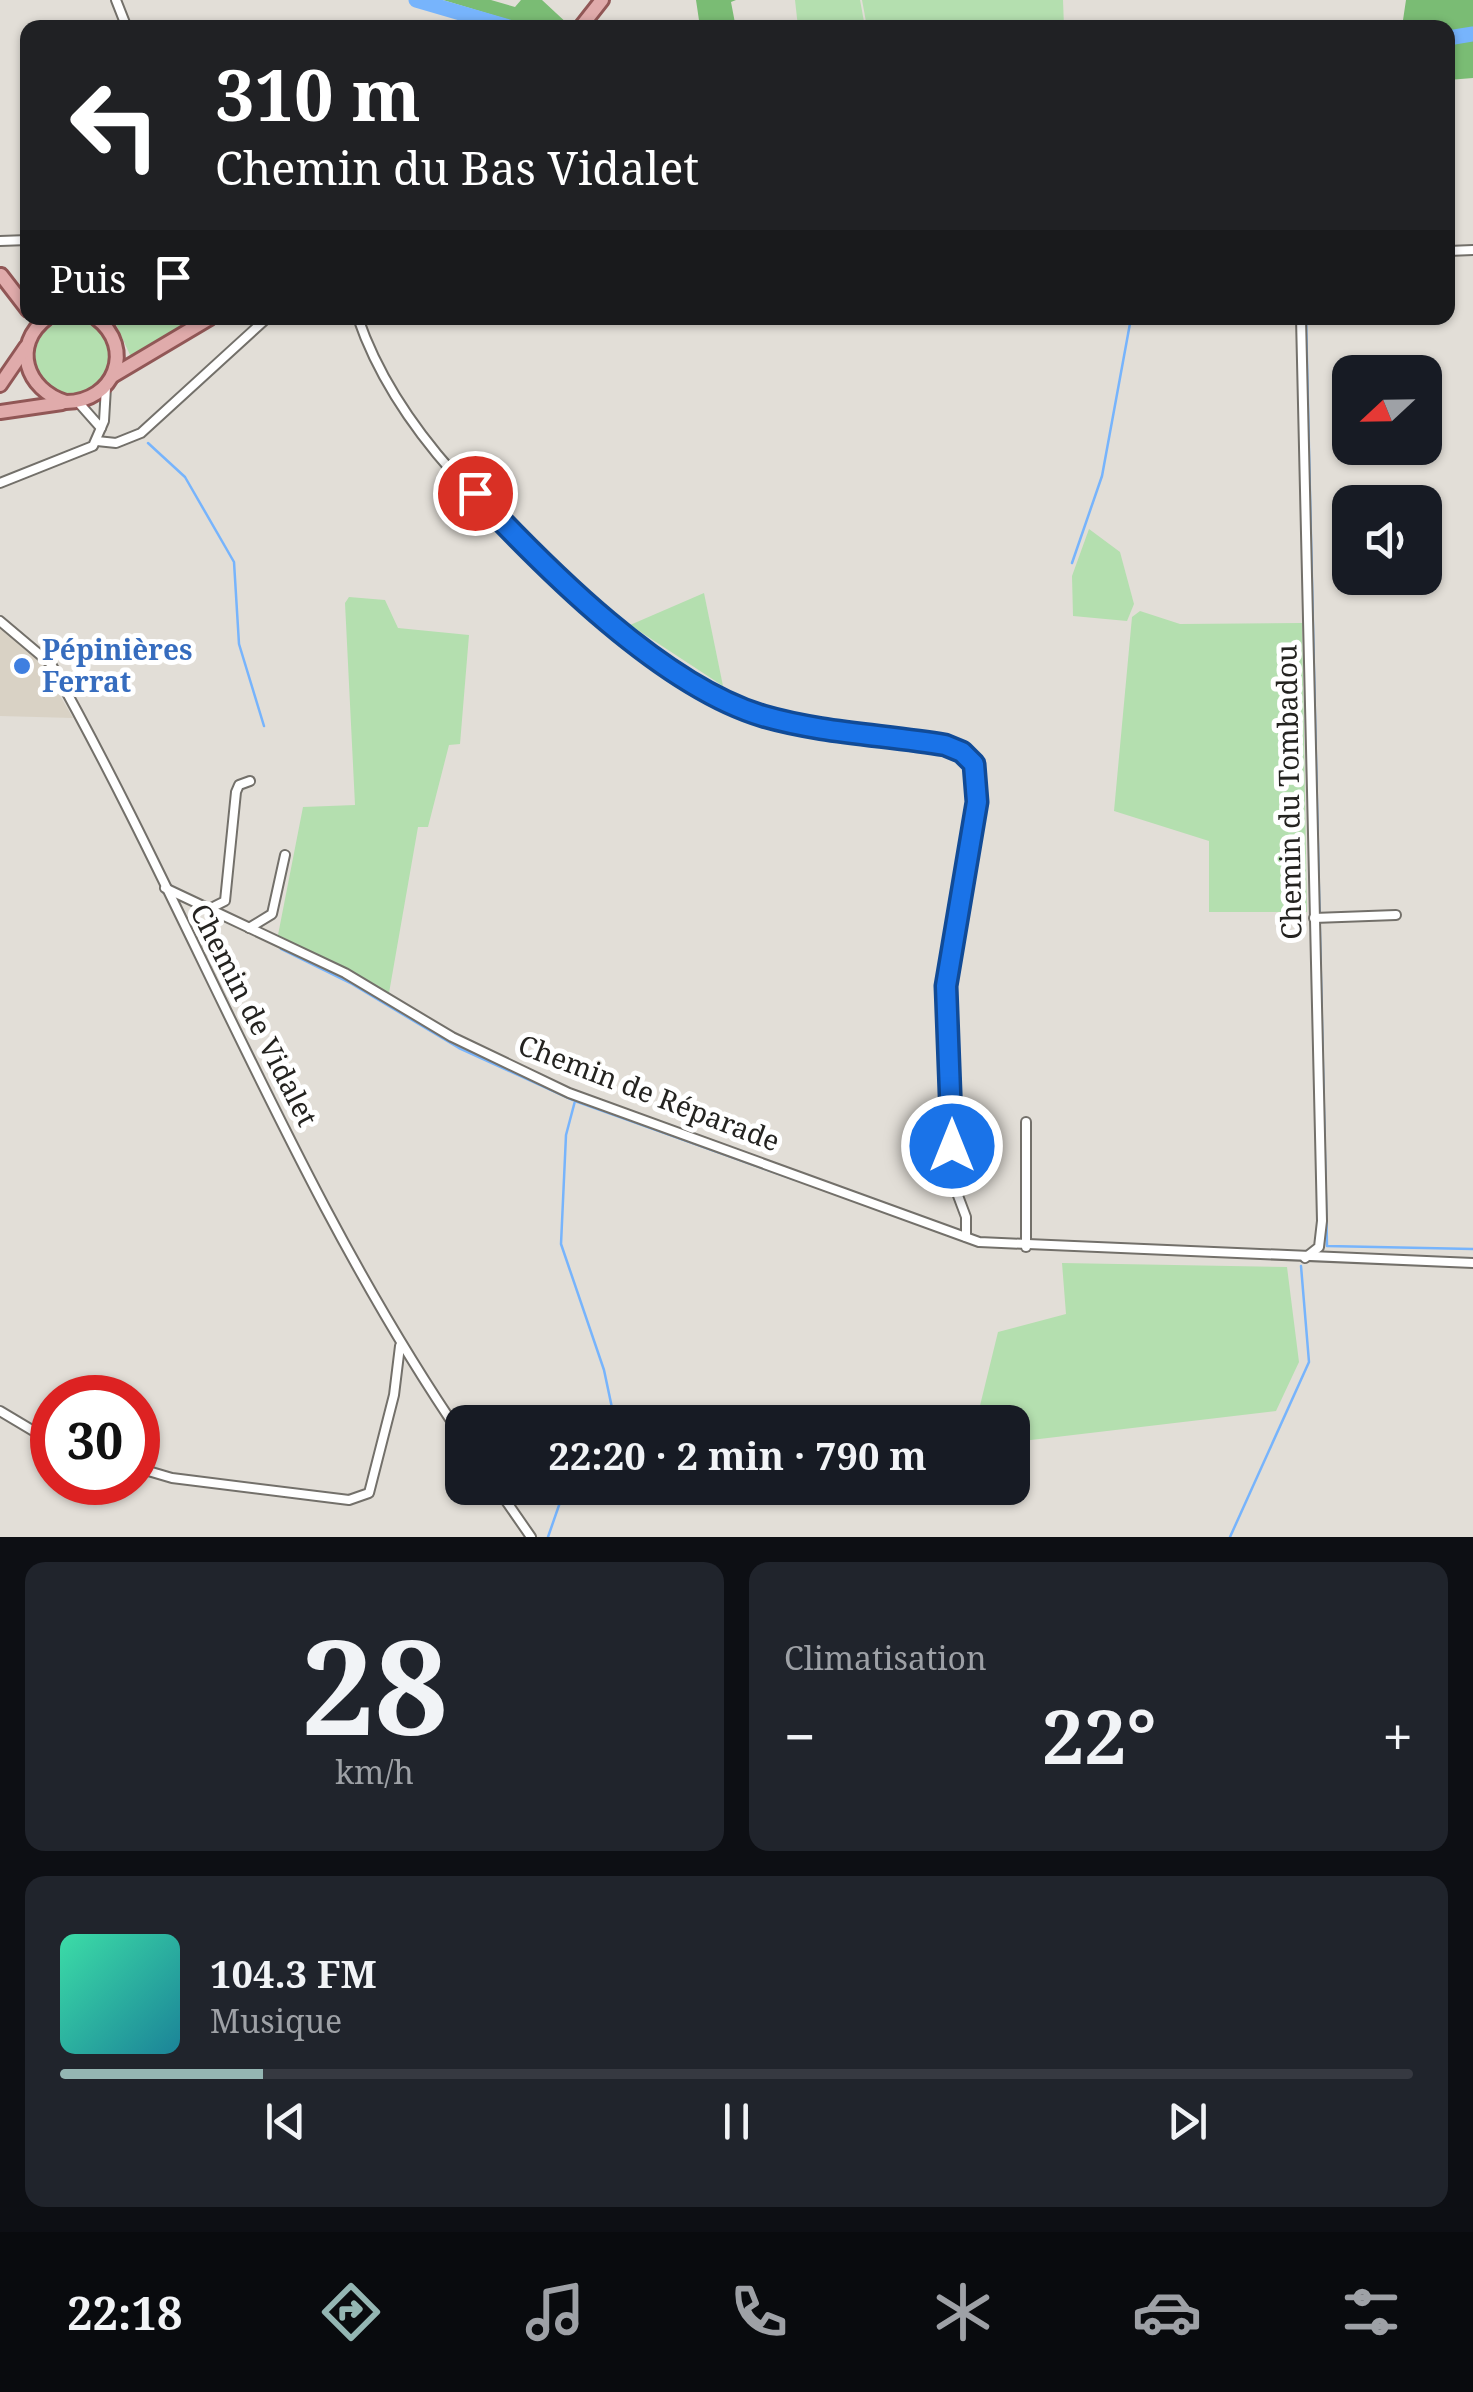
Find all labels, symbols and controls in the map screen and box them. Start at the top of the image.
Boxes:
text: 310 m [215,46,421,142]
icon: left [50,60,180,190]
text: Chemin du Bas Vidalet [215,137,699,198]
icon: arrive [146,250,201,305]
text: Puis [50,252,126,304]
north arrow [1332,355,1442,465]
map controls [1332,355,1442,595]
pin [433,451,518,536]
icon: arrive [448,466,503,521]
button: sound [1332,485,1442,595]
place label: Pépinières Ferrat [42,630,192,700]
street label: Chemin du Tombadou [1266,644,1310,940]
marker: Pépinières Ferrat [11,655,33,677]
street label: Chemin de Vidalet [182,897,327,1132]
street label: Chemin de Réparade [513,1025,785,1159]
position arrow [900,1094,1004,1198]
speed limit sign: 30 [30,1375,160,1505]
text: 22:20 · 2 min · 790 m [548,1429,927,1481]
text: 28 [301,1596,448,1773]
text: Climatisation [784,1636,987,1679]
text: 22° [1042,1684,1156,1786]
text: − [784,1698,816,1773]
text: + [1382,1698,1413,1773]
text: km/h [335,1750,414,1793]
text: 104.3 FM [210,1947,377,1999]
text: Musique [210,1999,342,2042]
icon: previous [258,2094,313,2149]
icon: pause [709,2094,764,2149]
icon: next [1160,2094,1215,2149]
icon: directions [316,2277,386,2347]
icon: music [520,2277,590,2347]
icon: phone [724,2277,794,2347]
icon: climate [928,2277,998,2347]
icon: car [1132,2277,1202,2347]
icon: filters [1336,2277,1406,2347]
text: 22:18 [67,2282,182,2343]

